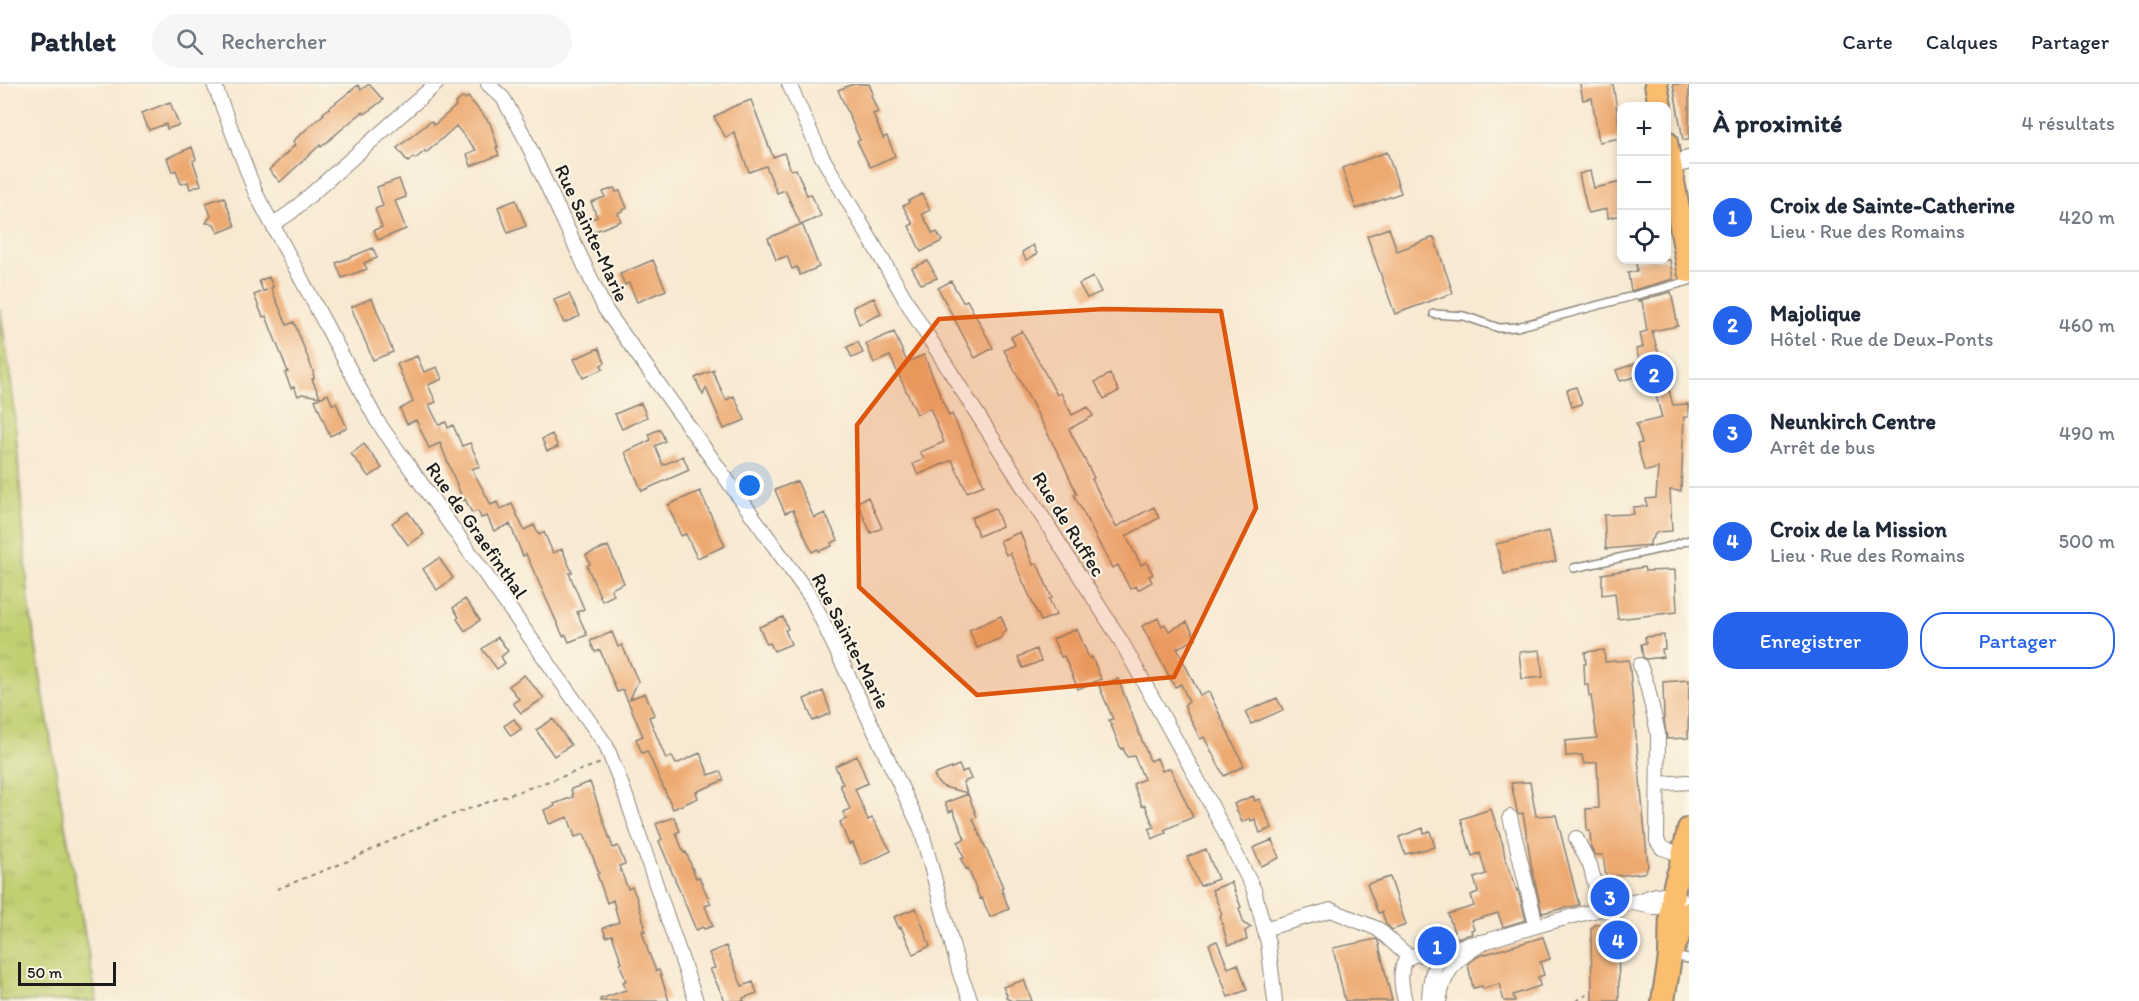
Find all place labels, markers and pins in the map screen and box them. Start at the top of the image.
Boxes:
pin: 2 [1634,352,1674,396]
pin: 3 [1590,874,1630,920]
pin: 4 [1598,918,1638,962]
pin: 1 [1418,924,1456,968]

